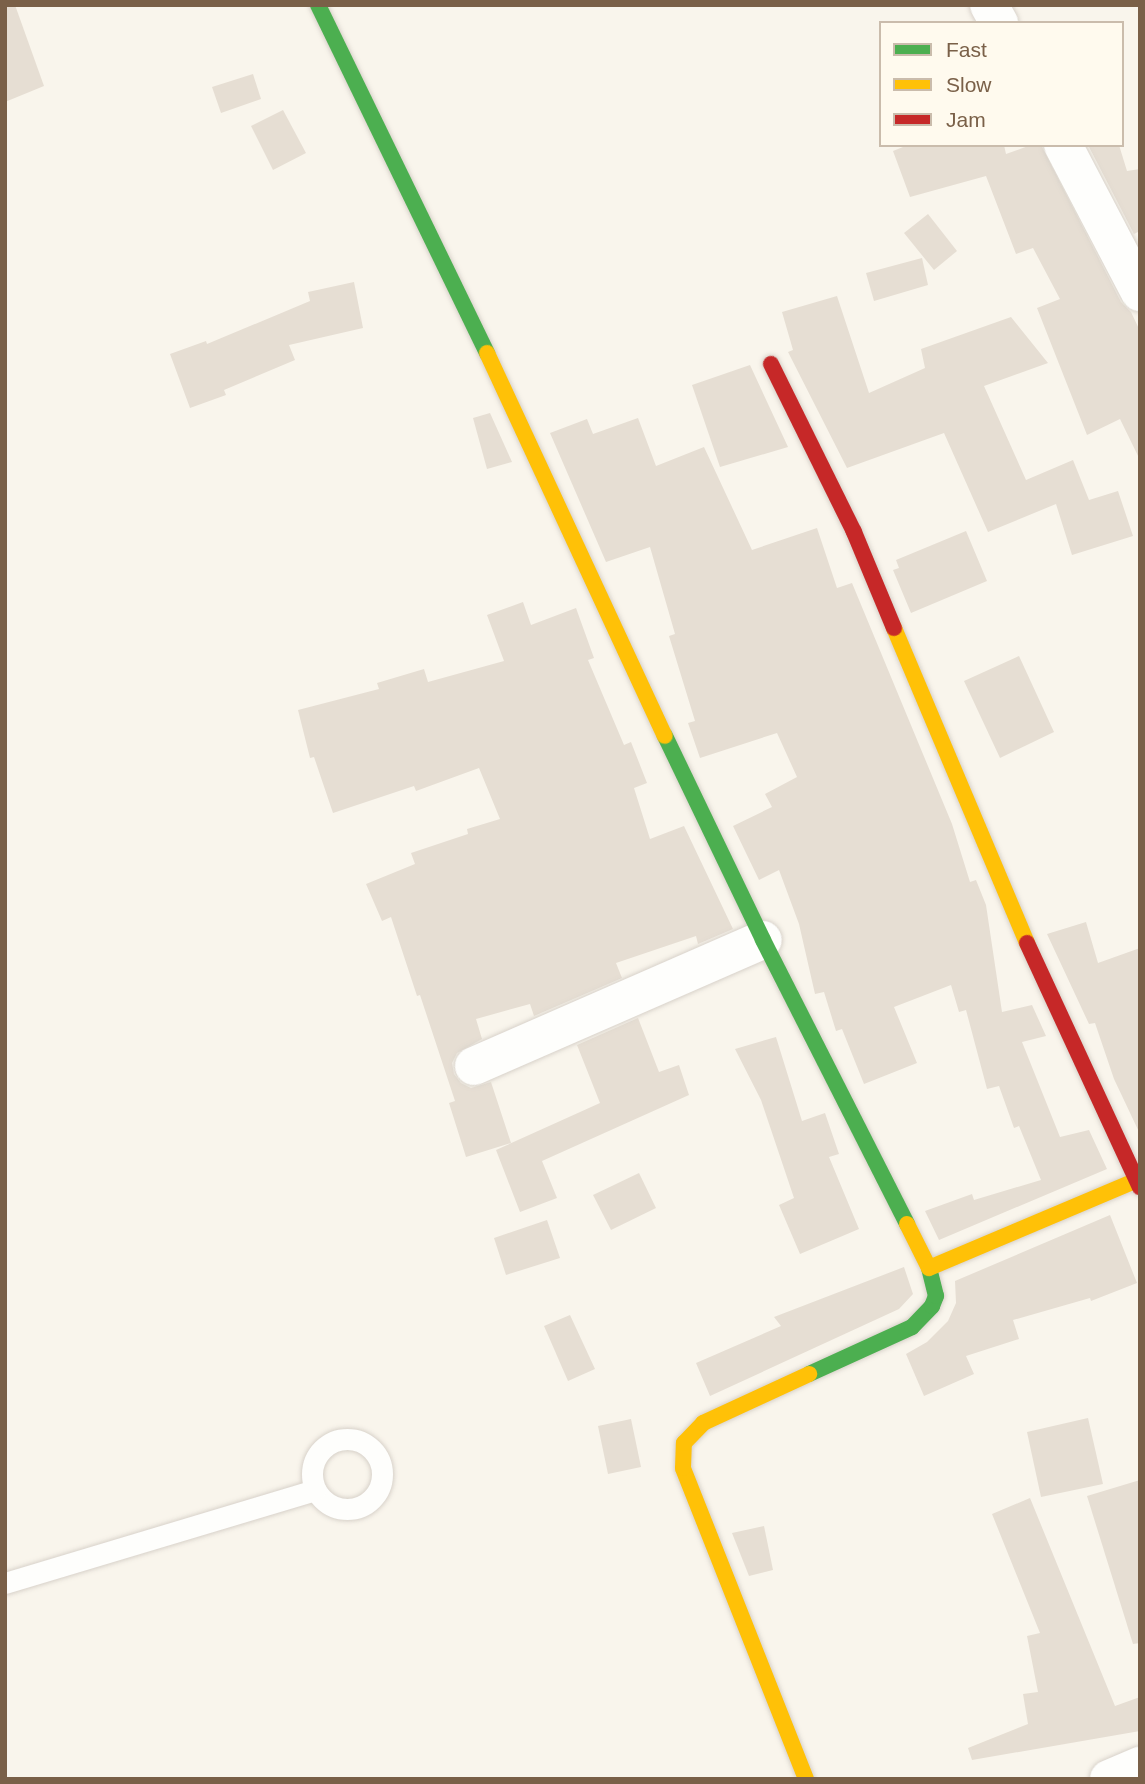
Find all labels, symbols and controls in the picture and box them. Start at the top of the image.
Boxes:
legend [879,21,1124,147]
text: Fast [946,38,987,61]
text: Slow [946,73,992,96]
text: Jam [946,108,986,131]

